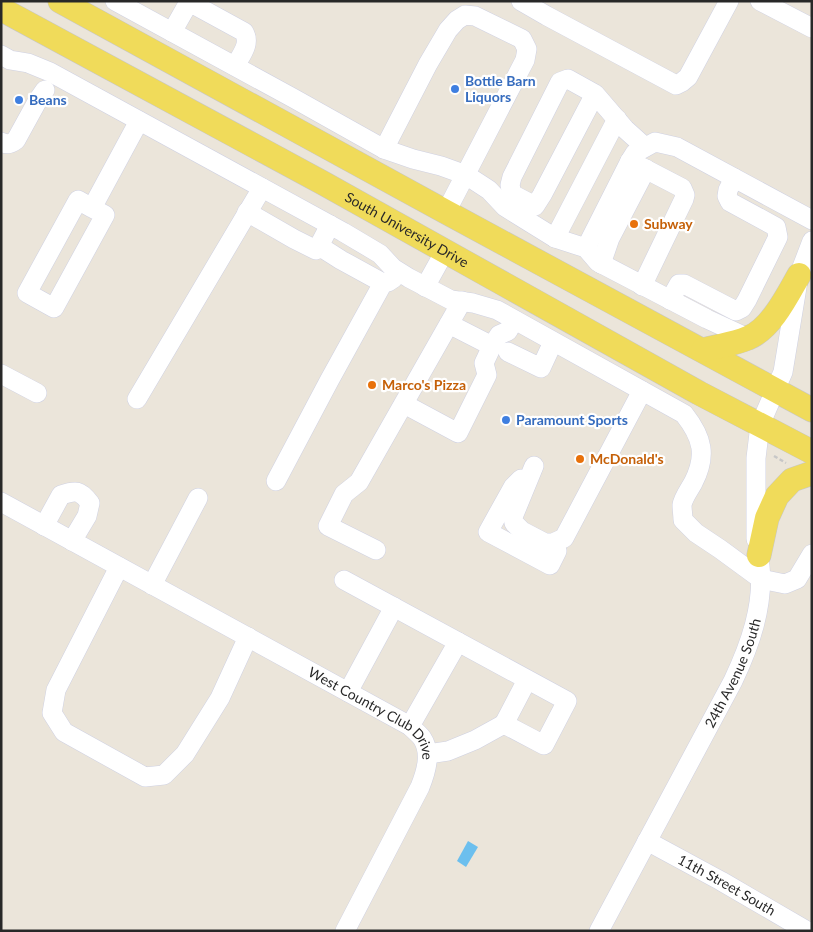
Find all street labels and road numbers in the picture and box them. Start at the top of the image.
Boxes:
street label: South University Drive [342,188,472,271]
street label: 24th Avenue South [701,616,764,730]
street label: West Country Club Drive [306,663,436,760]
street label: 11th Street South [675,850,779,919]

